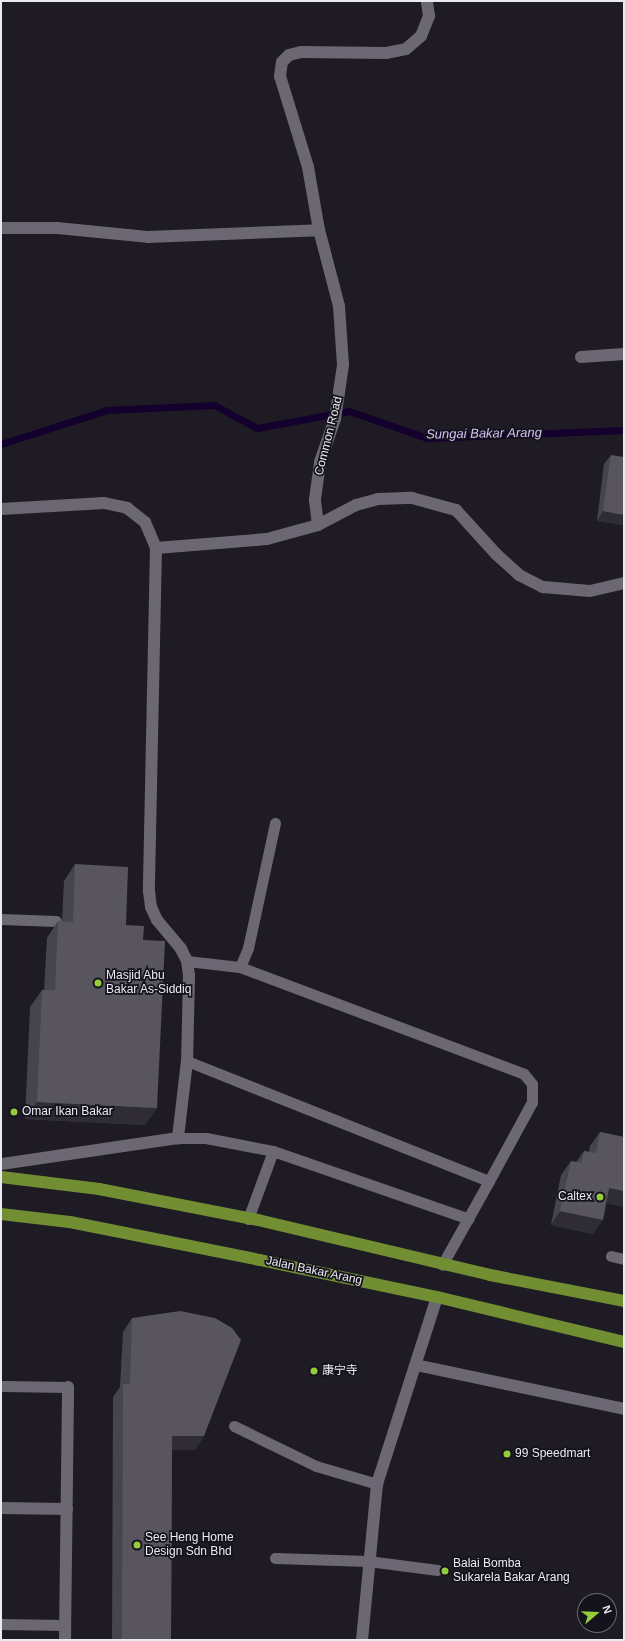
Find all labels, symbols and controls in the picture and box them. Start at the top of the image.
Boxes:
street label: Common Road [312,395,346,477]
water label: Sungai Bakar Arang [426,425,542,443]
place label: Masjid Abu Bakar As-Siddiq [106,969,192,997]
marker: Masjid Abu Bakar As-Siddiq [93,978,103,988]
place label: Omar Ikan Bakar [22,1105,113,1119]
marker: Omar Ikan Bakar [9,1107,19,1117]
place label: Caltex [558,1190,592,1204]
marker: Caltex [595,1192,605,1202]
street label: Jalan Bakar Arang [264,1254,364,1288]
place label: 康宁寺 [322,1364,358,1378]
marker: 康宁寺 [309,1366,319,1376]
place label: 99 Speedmart [515,1447,590,1461]
marker: 99 Speedmart [502,1449,512,1459]
place label: See Heng Home Design Sdn Bhd [145,1531,234,1559]
marker: See Heng Home Design Sdn Bhd [132,1540,142,1550]
place label: Balai Bomba Sukarela Bakar Arang [453,1557,570,1585]
marker: Balai Bomba Sukarela Bakar Arang [440,1566,450,1576]
north arrow [577,1593,617,1633]
text: N [600,1604,614,1615]

